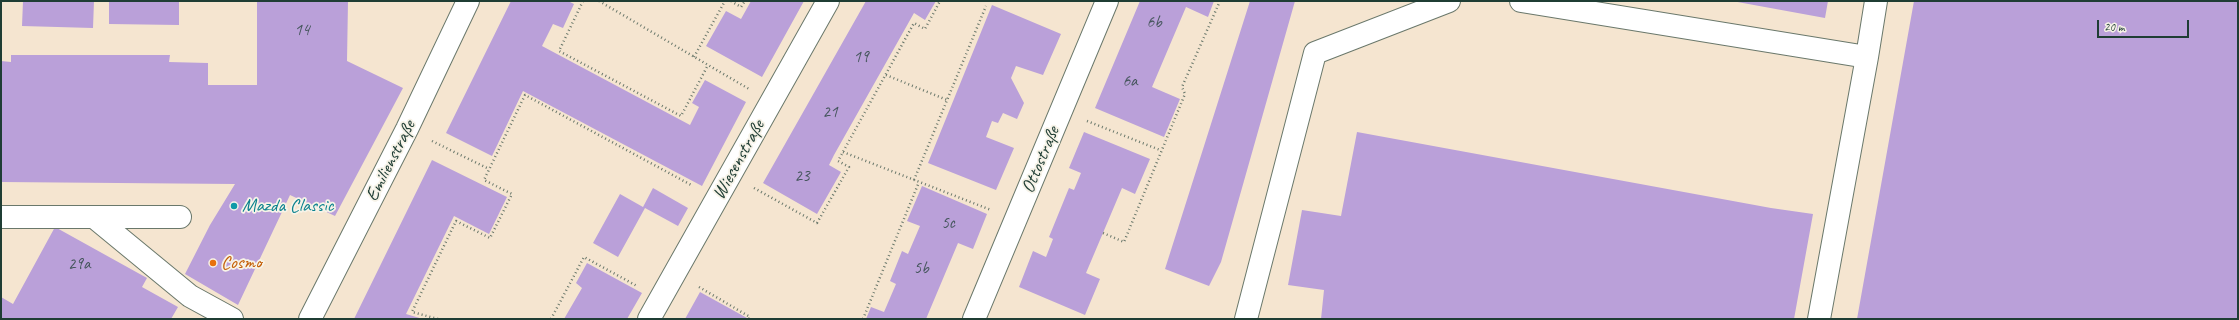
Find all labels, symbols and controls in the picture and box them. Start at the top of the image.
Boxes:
scale bar [2099,12,2191,38]
house number: 6b [1146,13,1162,33]
text: 20 m [2104,19,2124,35]
house number: 14 [294,21,310,41]
house number: 19 [853,48,869,68]
house number: 6a [1122,72,1138,92]
house number: 21 [822,103,838,123]
street label: Emilienstraße [361,117,421,205]
street label: Wiesenstraße [708,117,770,203]
street label: Ottostraße [1017,123,1065,197]
house number: 23 [794,167,810,187]
place label: Mazda Classic [242,195,333,217]
marker: Mazda Classic [229,201,239,211]
house number: 5c [941,214,955,234]
place label: Cosmo [221,252,261,274]
house number: 29a [68,255,90,275]
marker: Cosmo [208,258,218,268]
house number: 5b [913,259,929,279]

